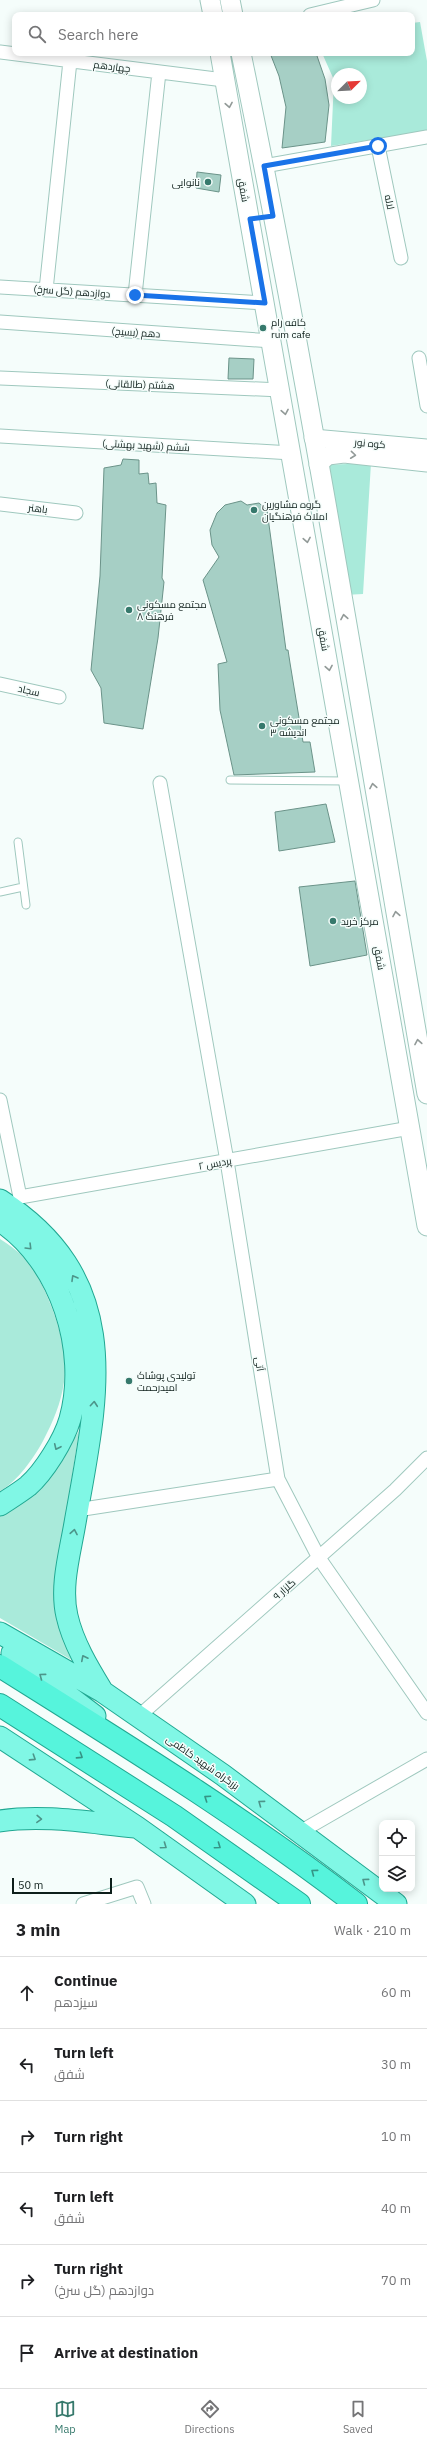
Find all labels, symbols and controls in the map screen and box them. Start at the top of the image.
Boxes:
search box [12,12,415,56]
icon: search [26,23,48,45]
text: Search here [58,25,138,44]
street label: چهاردهم [93,58,131,76]
north arrow [331,68,367,104]
one-way arrow [224,102,233,108]
route start [369,137,387,155]
place label: نانوایی [172,176,200,189]
marker: نانوایی [203,177,213,187]
street label: شفق [235,177,252,203]
street label: لاله [382,193,397,211]
street label: دوازدهم (گل سرخ) [33,282,111,302]
route end [126,286,144,304]
place label: کافه رام rum cafe [271,316,311,341]
marker: کافه رام rum cafe [258,323,268,333]
street label: دهم (بسیج) [111,324,161,342]
street label: هشتم (طالقانی) [105,377,175,393]
one-way arrow [280,409,288,415]
street label: کوه نور [353,436,386,451]
street label: ششم (شهید بهشتی) [102,437,190,455]
one-way arrow [350,450,356,459]
place label: گروه مشاورین املاک فرهنگیان [262,498,328,523]
street label: باهنر [26,501,48,516]
marker: گروه مشاورین املاک فرهنگیان [249,505,259,515]
one-way arrow [302,537,311,543]
place label: مجتمع مسکونی فرهنگ ۸ [137,598,207,623]
marker: مجتمع مسکونی فرهنگ ۸ [124,605,134,615]
one-way arrow [340,614,349,620]
street label: شفق [315,626,332,652]
one-way arrow [325,665,333,671]
street label: سجاد [17,682,41,699]
place label: مجتمع مسکونی اندیشه ۳ [270,714,340,739]
marker: مجتمع مسکونی اندیشه ۳ [257,721,267,731]
one-way arrow [370,783,378,789]
one-way arrow [392,911,401,917]
place label: مرکز خرید [341,915,379,928]
marker: مرکز خرید [328,916,338,926]
street label: شفق [371,945,388,971]
one-way arrow [414,1039,423,1045]
street label: پردیس ۲ [198,1154,233,1173]
one-way arrow [24,1242,32,1250]
one-way arrow [71,1275,78,1282]
street label: آتی [252,1356,267,1372]
place label: تولیدی پوشاک امیدرحمت [137,1369,196,1394]
marker: تولیدی پوشاک امیدرحمت [124,1376,134,1386]
one-way arrow [90,1401,99,1407]
one-way arrow [54,1442,62,1450]
one-way arrow [69,1529,77,1536]
street label: گلزار ۹ [270,1576,298,1603]
one-way arrow [81,1655,89,1662]
one-way arrow [40,1673,47,1680]
street label: بزرگراه شهید کاظمی [163,1732,242,1793]
one-way arrow [76,1751,83,1759]
one-way arrow [28,1753,35,1760]
one-way arrow [204,1795,211,1803]
one-way arrow [258,1801,265,1808]
one-way arrow [36,1815,42,1823]
map controls [379,1820,415,1892]
button: locate [379,1820,415,1856]
one-way arrow [159,1841,166,1848]
one-way arrow [213,1841,220,1848]
button: layers [379,1856,415,1892]
one-way arrow [311,1869,318,1877]
scale bar [12,1876,112,1895]
text: 50 m [18,1878,43,1892]
one-way arrow [362,1878,369,1885]
text: 3 min [16,1919,60,1941]
text: Walk · 210 m [334,1922,411,1939]
text: Continue [54,1971,118,1990]
icon: ahead [16,1982,38,2004]
text: 60 m [381,1984,411,2001]
text: سیزدهم [54,1994,98,2011]
text: Turn left [54,2043,114,2062]
icon: left [16,2054,38,2076]
text: 30 m [381,2056,411,2073]
text: شفق [54,2066,85,2083]
icon: right [16,2126,38,2148]
text: Turn right [54,2127,123,2146]
text: 10 m [381,2128,411,2145]
text: Turn left [54,2187,114,2206]
icon: left [16,2198,38,2220]
text: 40 m [381,2200,411,2217]
text: شفق [54,2210,85,2227]
text: Turn right [54,2259,123,2278]
icon: right [16,2270,38,2292]
text: 70 m [381,2272,411,2289]
text: دوازدهم (گل سرخ) [54,2282,154,2299]
icon: arrive [16,2342,38,2364]
text: Arrive at destination [54,2343,198,2362]
tab: Map [54,2398,76,2436]
tab: Directions [184,2398,235,2436]
tab: Saved [343,2398,373,2436]

